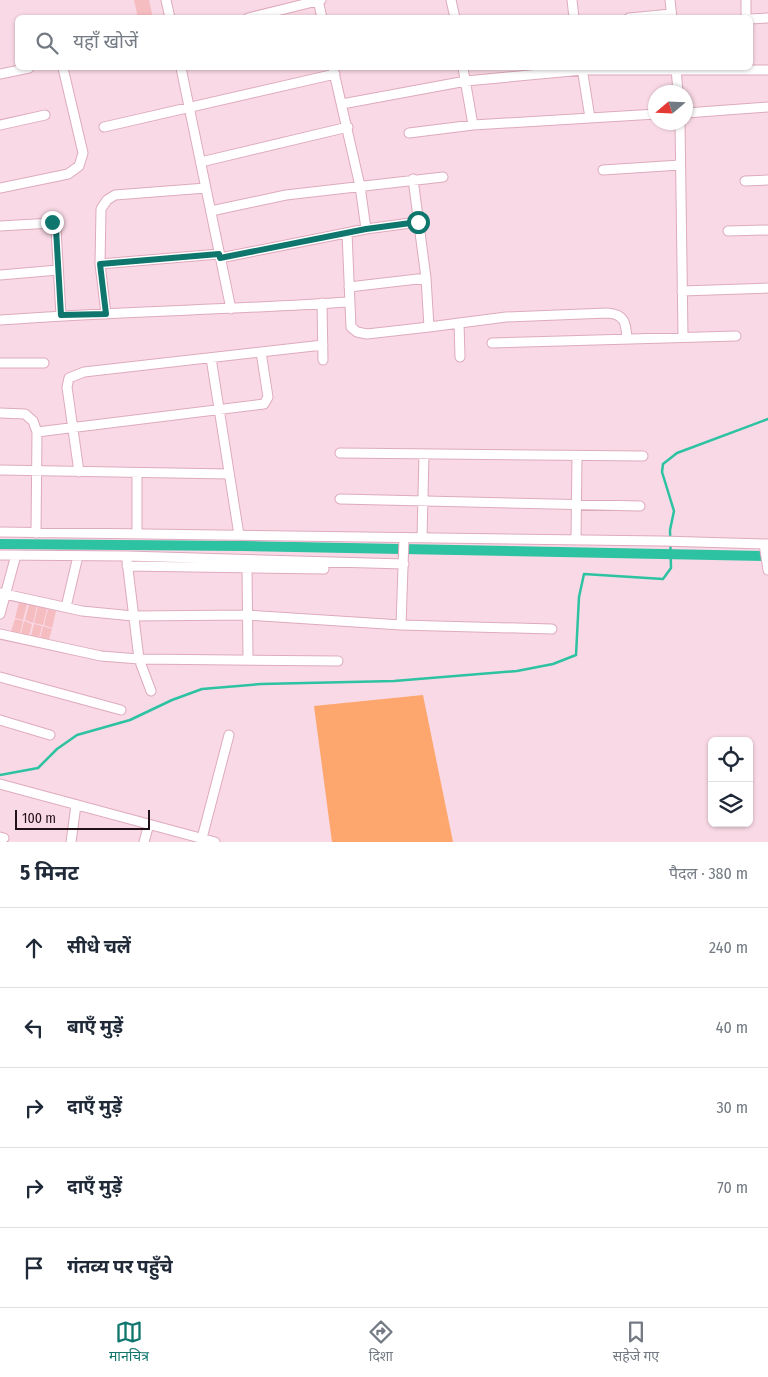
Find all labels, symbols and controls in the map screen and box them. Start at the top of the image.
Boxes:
search box [15,15,753,70]
icon: search [33,29,61,57]
text: यहाँ खोजें [73,30,138,53]
north arrow [648,85,693,130]
route end [41,211,64,234]
route start [407,211,430,234]
map controls [708,737,753,827]
button: locate [708,737,753,782]
button: layers [708,782,753,827]
scale bar [15,807,150,830]
text: 100 m [22,810,56,827]
text: 5 मिनट [20,860,79,886]
text: पैदल · 380 m [669,864,748,883]
icon: ahead [20,934,48,962]
text: सीधे चलें [67,935,131,958]
text: 240 m [709,938,748,957]
icon: left [20,1014,48,1042]
text: बाएँ मुड़ें [67,1015,123,1038]
text: 40 m [716,1018,748,1037]
icon: right [20,1094,48,1122]
text: दाएँ मुड़ें [67,1095,122,1118]
text: 30 m [716,1098,748,1117]
icon: right [20,1174,48,1202]
text: दाएँ मुड़ें [67,1175,122,1198]
text: 70 m [717,1178,748,1197]
icon: arrive [20,1254,48,1282]
text: गंतव्य पर पहुँचे [67,1255,173,1278]
tab: मानचित्र [109,1318,149,1367]
tab: दिशा [367,1318,395,1367]
tab: सहेजे गए [613,1318,659,1367]

